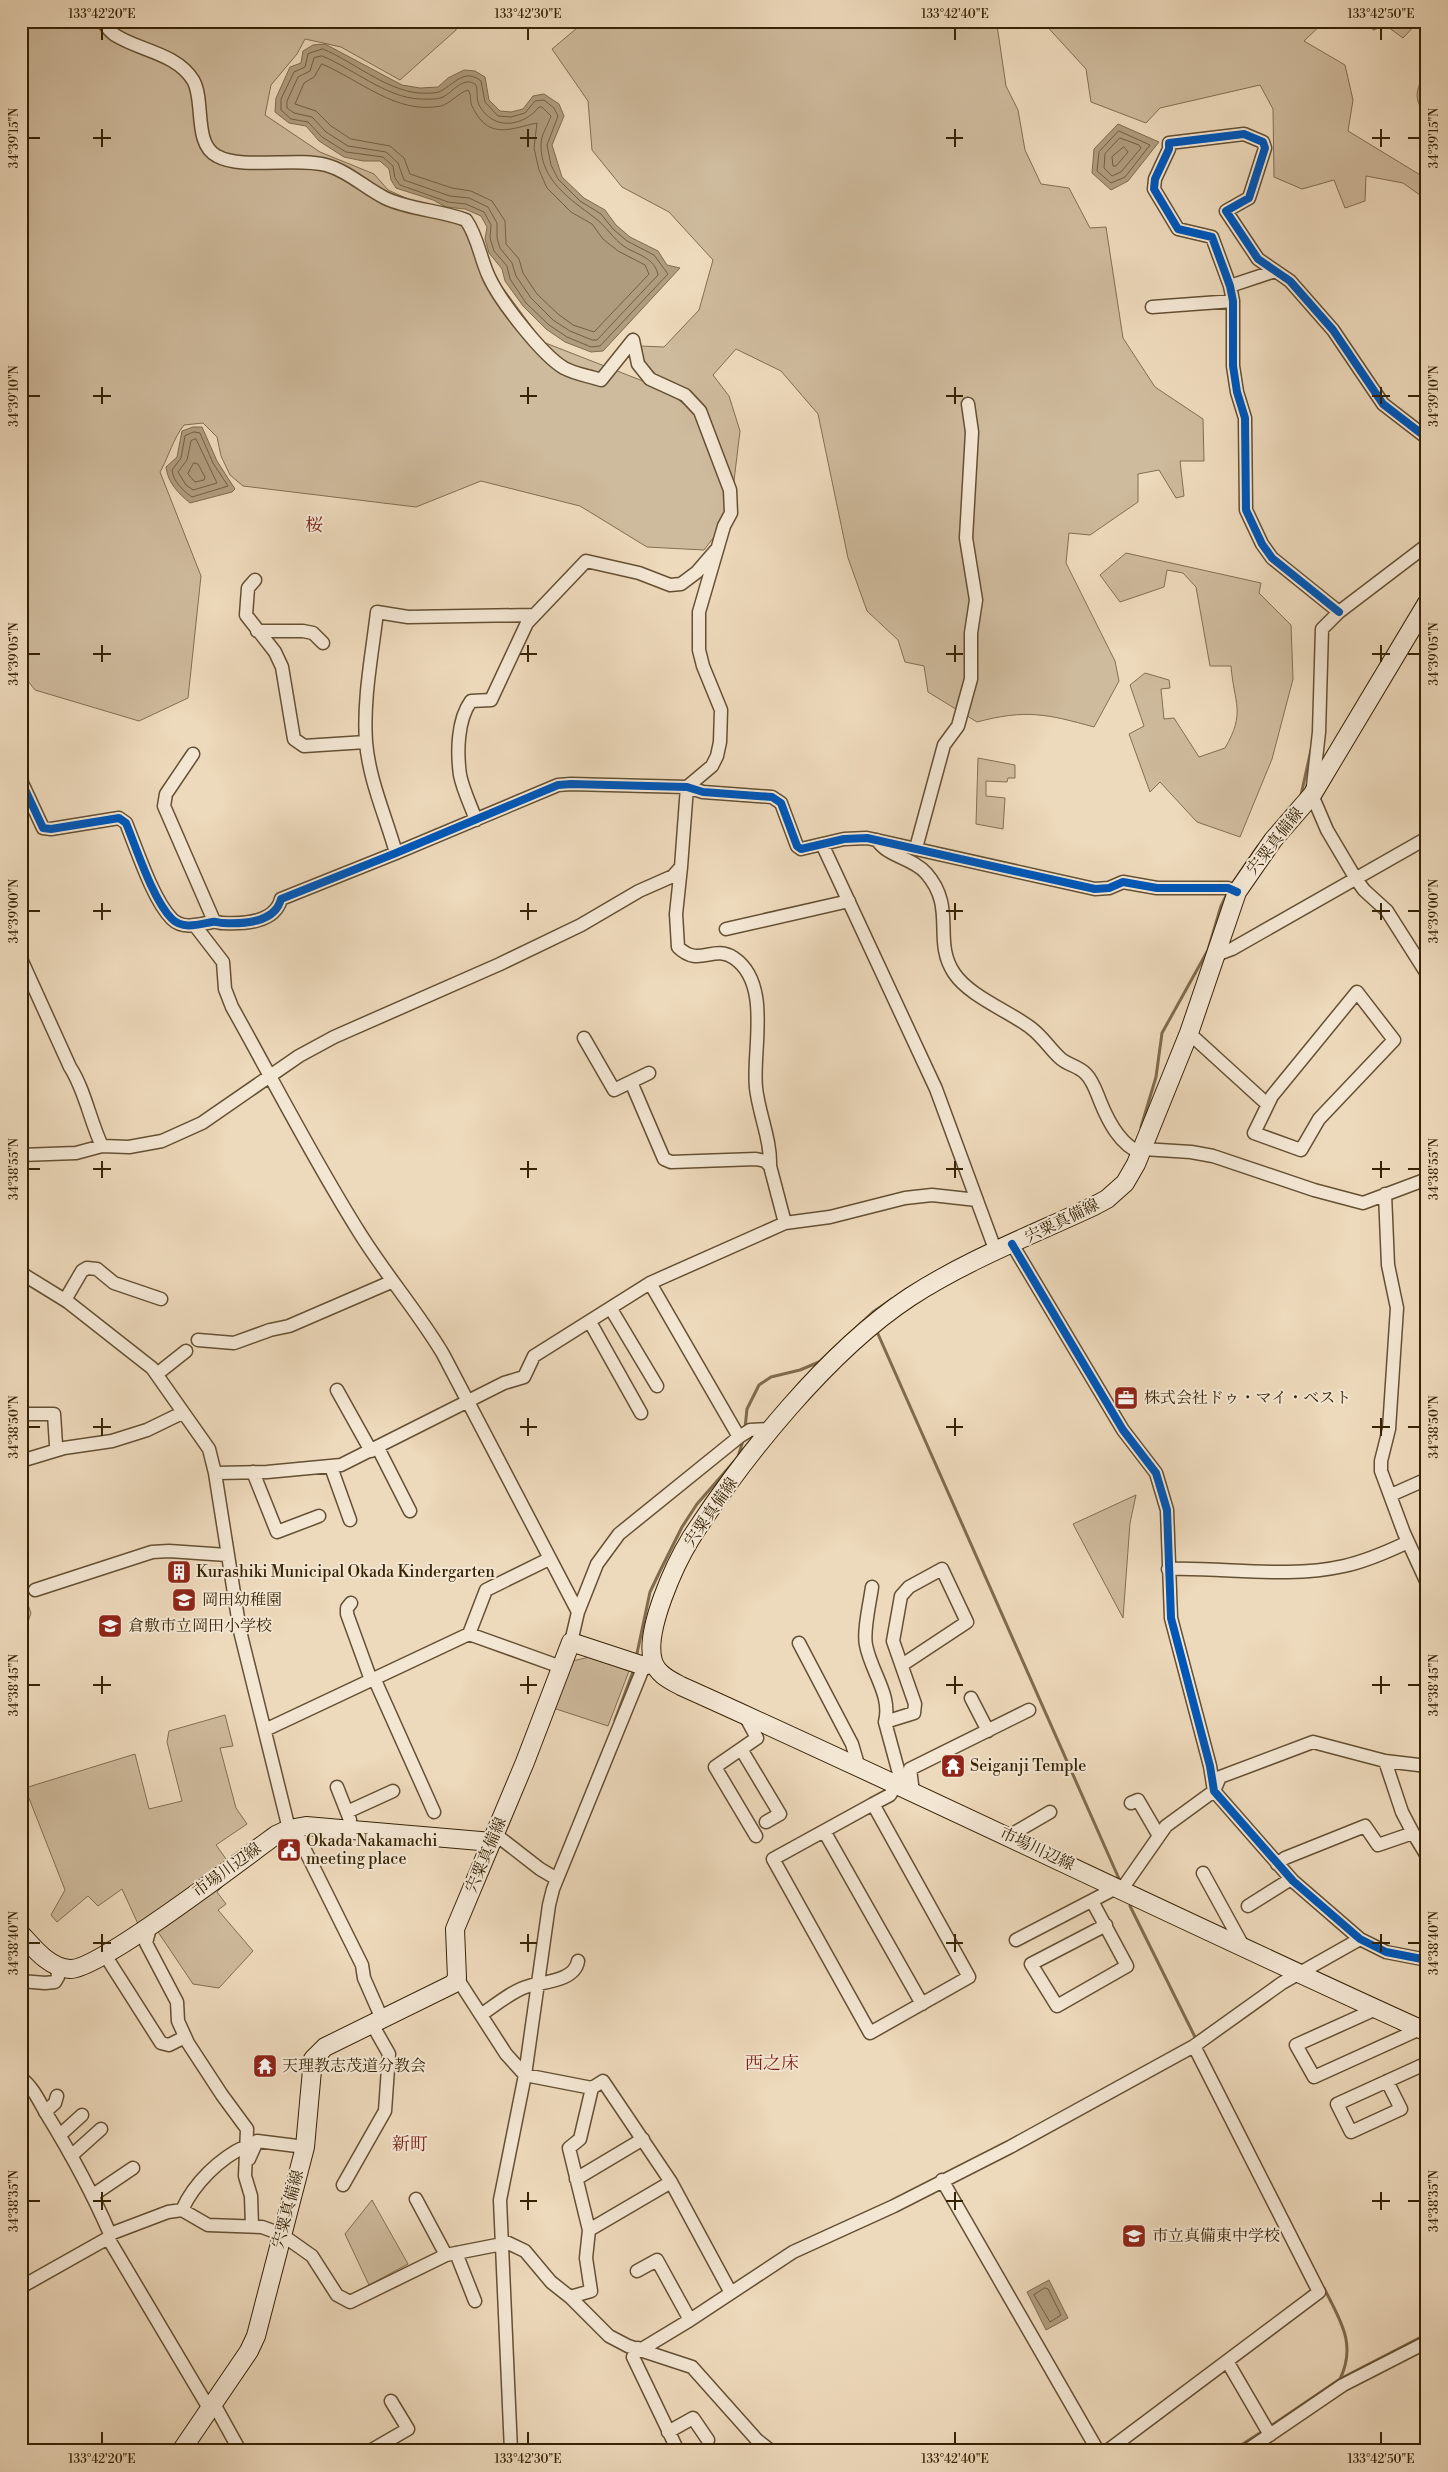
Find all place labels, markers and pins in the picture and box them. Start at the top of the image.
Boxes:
office icon: 株式会社ドゥ・マイ・ベスト [1113,1385,1139,1411]
place label: 株式会社ドゥ・マイ・ベスト [1144,1388,1351,1408]
building icon: Kurashiki Municipal Okada Kindergarten [166,1559,192,1585]
place label: Kurashiki Municipal Okada Kindergarten [196,1562,495,1582]
school or university icon: 岡田幼稚園 [171,1587,197,1613]
place label: 岡田幼稚園 [202,1590,282,1610]
school or university icon: 倉敷市立岡田小学校 [97,1613,123,1639]
place label: 倉敷市立岡田小学校 [128,1616,272,1636]
temple icon: Seiganji Temple [940,1753,966,1779]
place label: Seiganji Temple [970,1756,1086,1776]
place label: Okada Nakamachi meeting place [306,1831,438,1869]
public building icon: Okada Nakamachi meeting place [276,1837,302,1863]
temple icon: 天理教志茂道分教会 [252,2053,278,2079]
place label: 天理教志茂道分教会 [282,2056,426,2076]
school or university icon: 市立真備東中学校 [1121,2223,1147,2249]
place label: 市立真備東中学校 [1152,2226,1280,2246]

